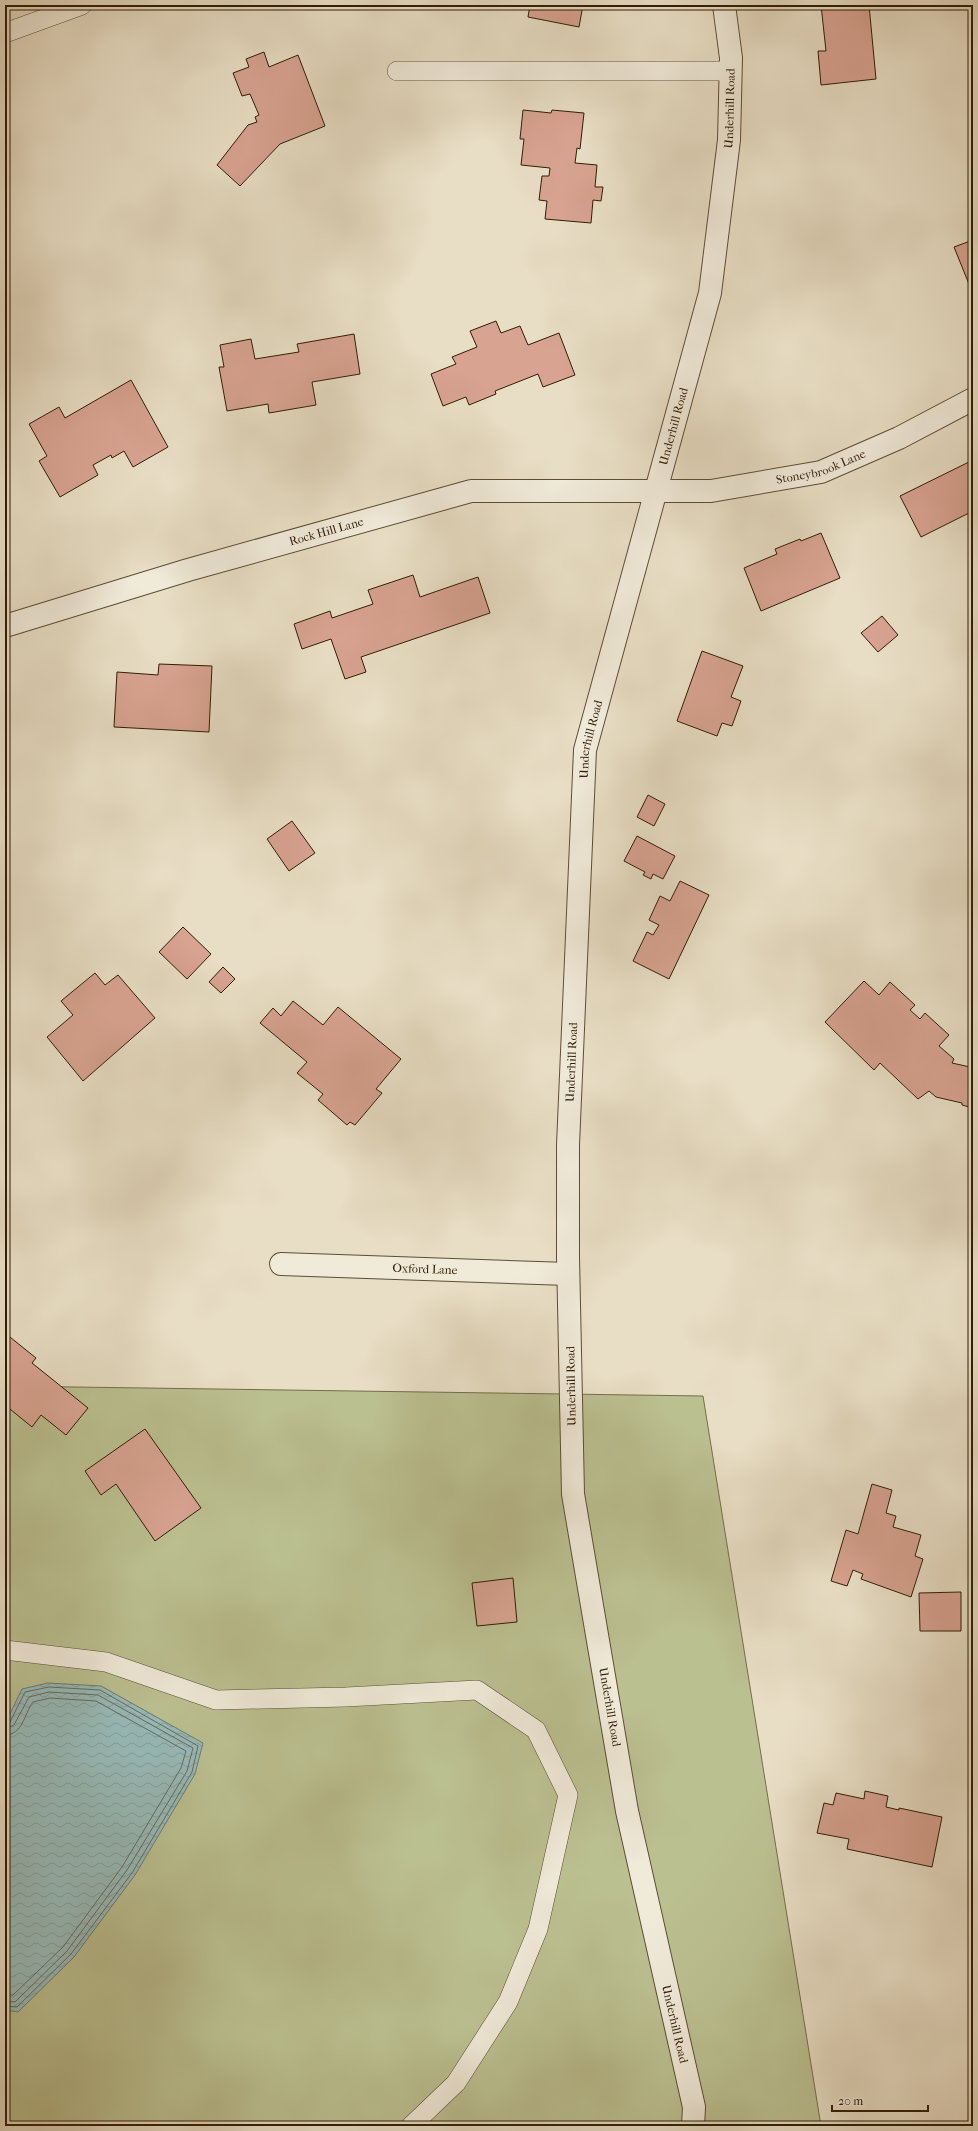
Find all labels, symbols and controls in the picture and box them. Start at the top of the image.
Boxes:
street label: Underhill Road [721,68,738,149]
street label: Underhill Road [656,386,691,467]
street label: Stoneybrook Lane [775,446,868,487]
street label: Rock Hill Lane [288,514,365,548]
street label: Underhill Road [577,698,605,779]
street label: Underhill Road [563,1021,580,1102]
street label: Oxford Lane [392,1261,458,1277]
street label: Underhill Road [563,1345,579,1426]
street label: Underhill Road [596,1666,624,1748]
street label: Underhill Road [659,1983,691,2065]
scale bar [832,2087,928,2113]
text: 20 m [838,2094,863,2108]

